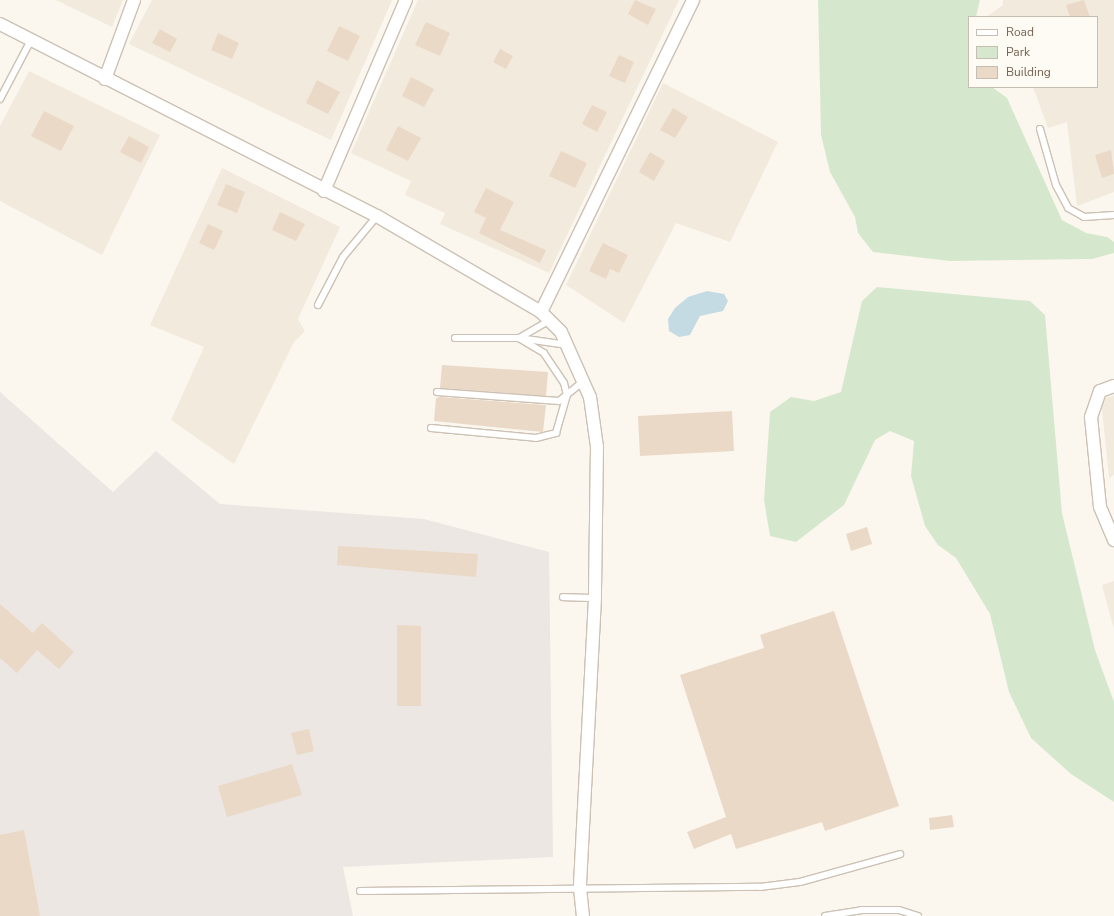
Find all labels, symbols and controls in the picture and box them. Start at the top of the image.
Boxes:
legend [968,16,1098,88]
text: Road [1006,24,1034,40]
text: Park [1006,44,1030,60]
text: Building [1006,64,1051,80]

